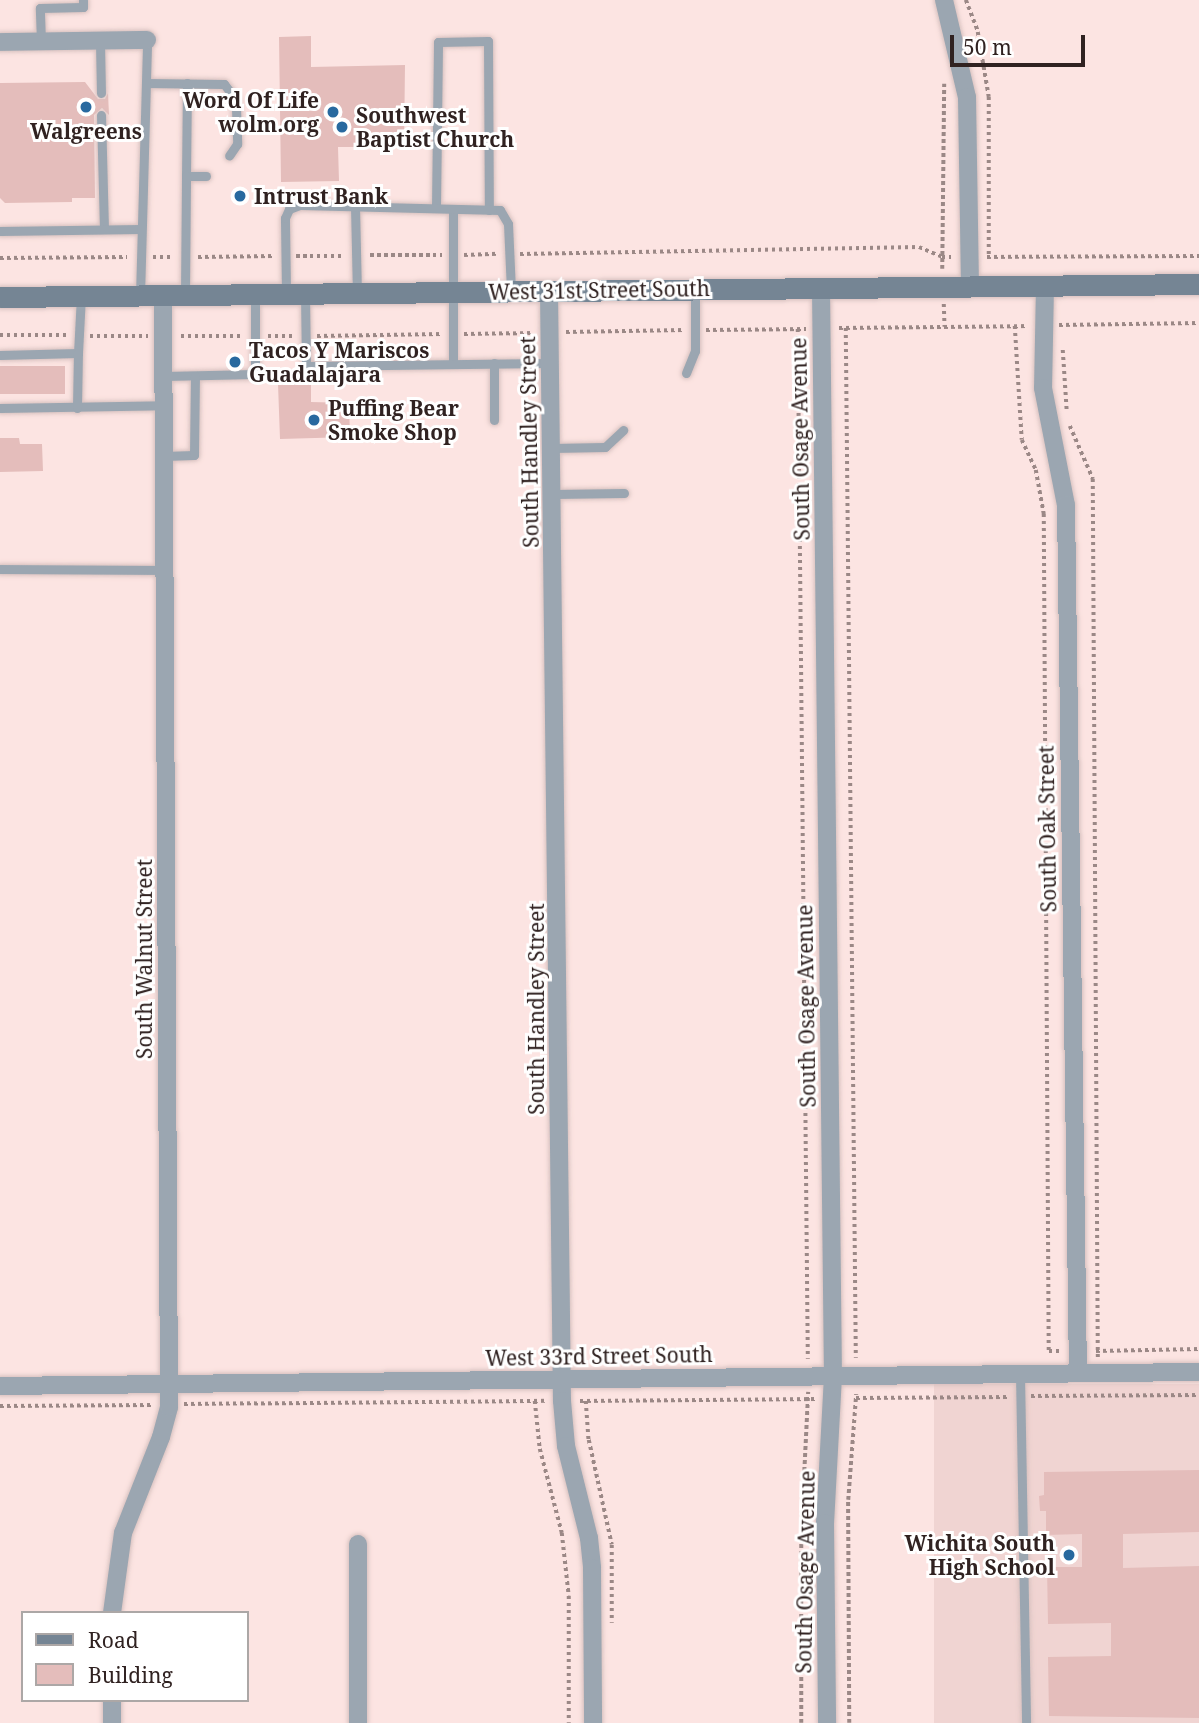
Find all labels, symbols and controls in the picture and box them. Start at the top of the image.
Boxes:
scale bar [954,21,1089,65]
text: 50 m [963,33,1012,61]
place label: Word Of Life wolm.org [183,87,319,137]
marker: Walgreens [78,99,94,115]
place label: Southwest Baptist Church [356,102,514,152]
marker: Word Of Life wolm.org [325,104,341,120]
place label: Walgreens [30,118,142,144]
marker: Southwest Baptist Church [334,119,350,135]
place label: Intrust Bank [254,183,388,209]
marker: Intrust Bank [232,188,248,204]
street label: West 31st Street South [488,275,710,305]
street label: South Handley Street [515,336,543,548]
place label: Tacos Y Mariscos Guadalajara [249,337,429,387]
street label: South Osage Avenue [786,337,814,541]
marker: Tacos Y Mariscos Guadalajara [227,354,243,370]
place label: Puffing Bear Smoke Shop [328,395,459,445]
marker: Puffing Bear Smoke Shop [306,412,322,428]
street label: South Oak Street [1033,745,1061,913]
street label: South Walnut Street [131,859,157,1059]
street label: South Handley Street [523,903,549,1115]
street label: South Osage Avenue [792,904,820,1108]
street label: West 33rd Street South [485,1341,713,1371]
street label: South Osage Avenue [791,1470,819,1674]
place label: Wichita South High School [905,1530,1055,1580]
marker: Wichita South High School [1061,1547,1077,1563]
legend [21,1611,248,1702]
text: Road [88,1626,139,1654]
text: Building [88,1661,173,1689]

